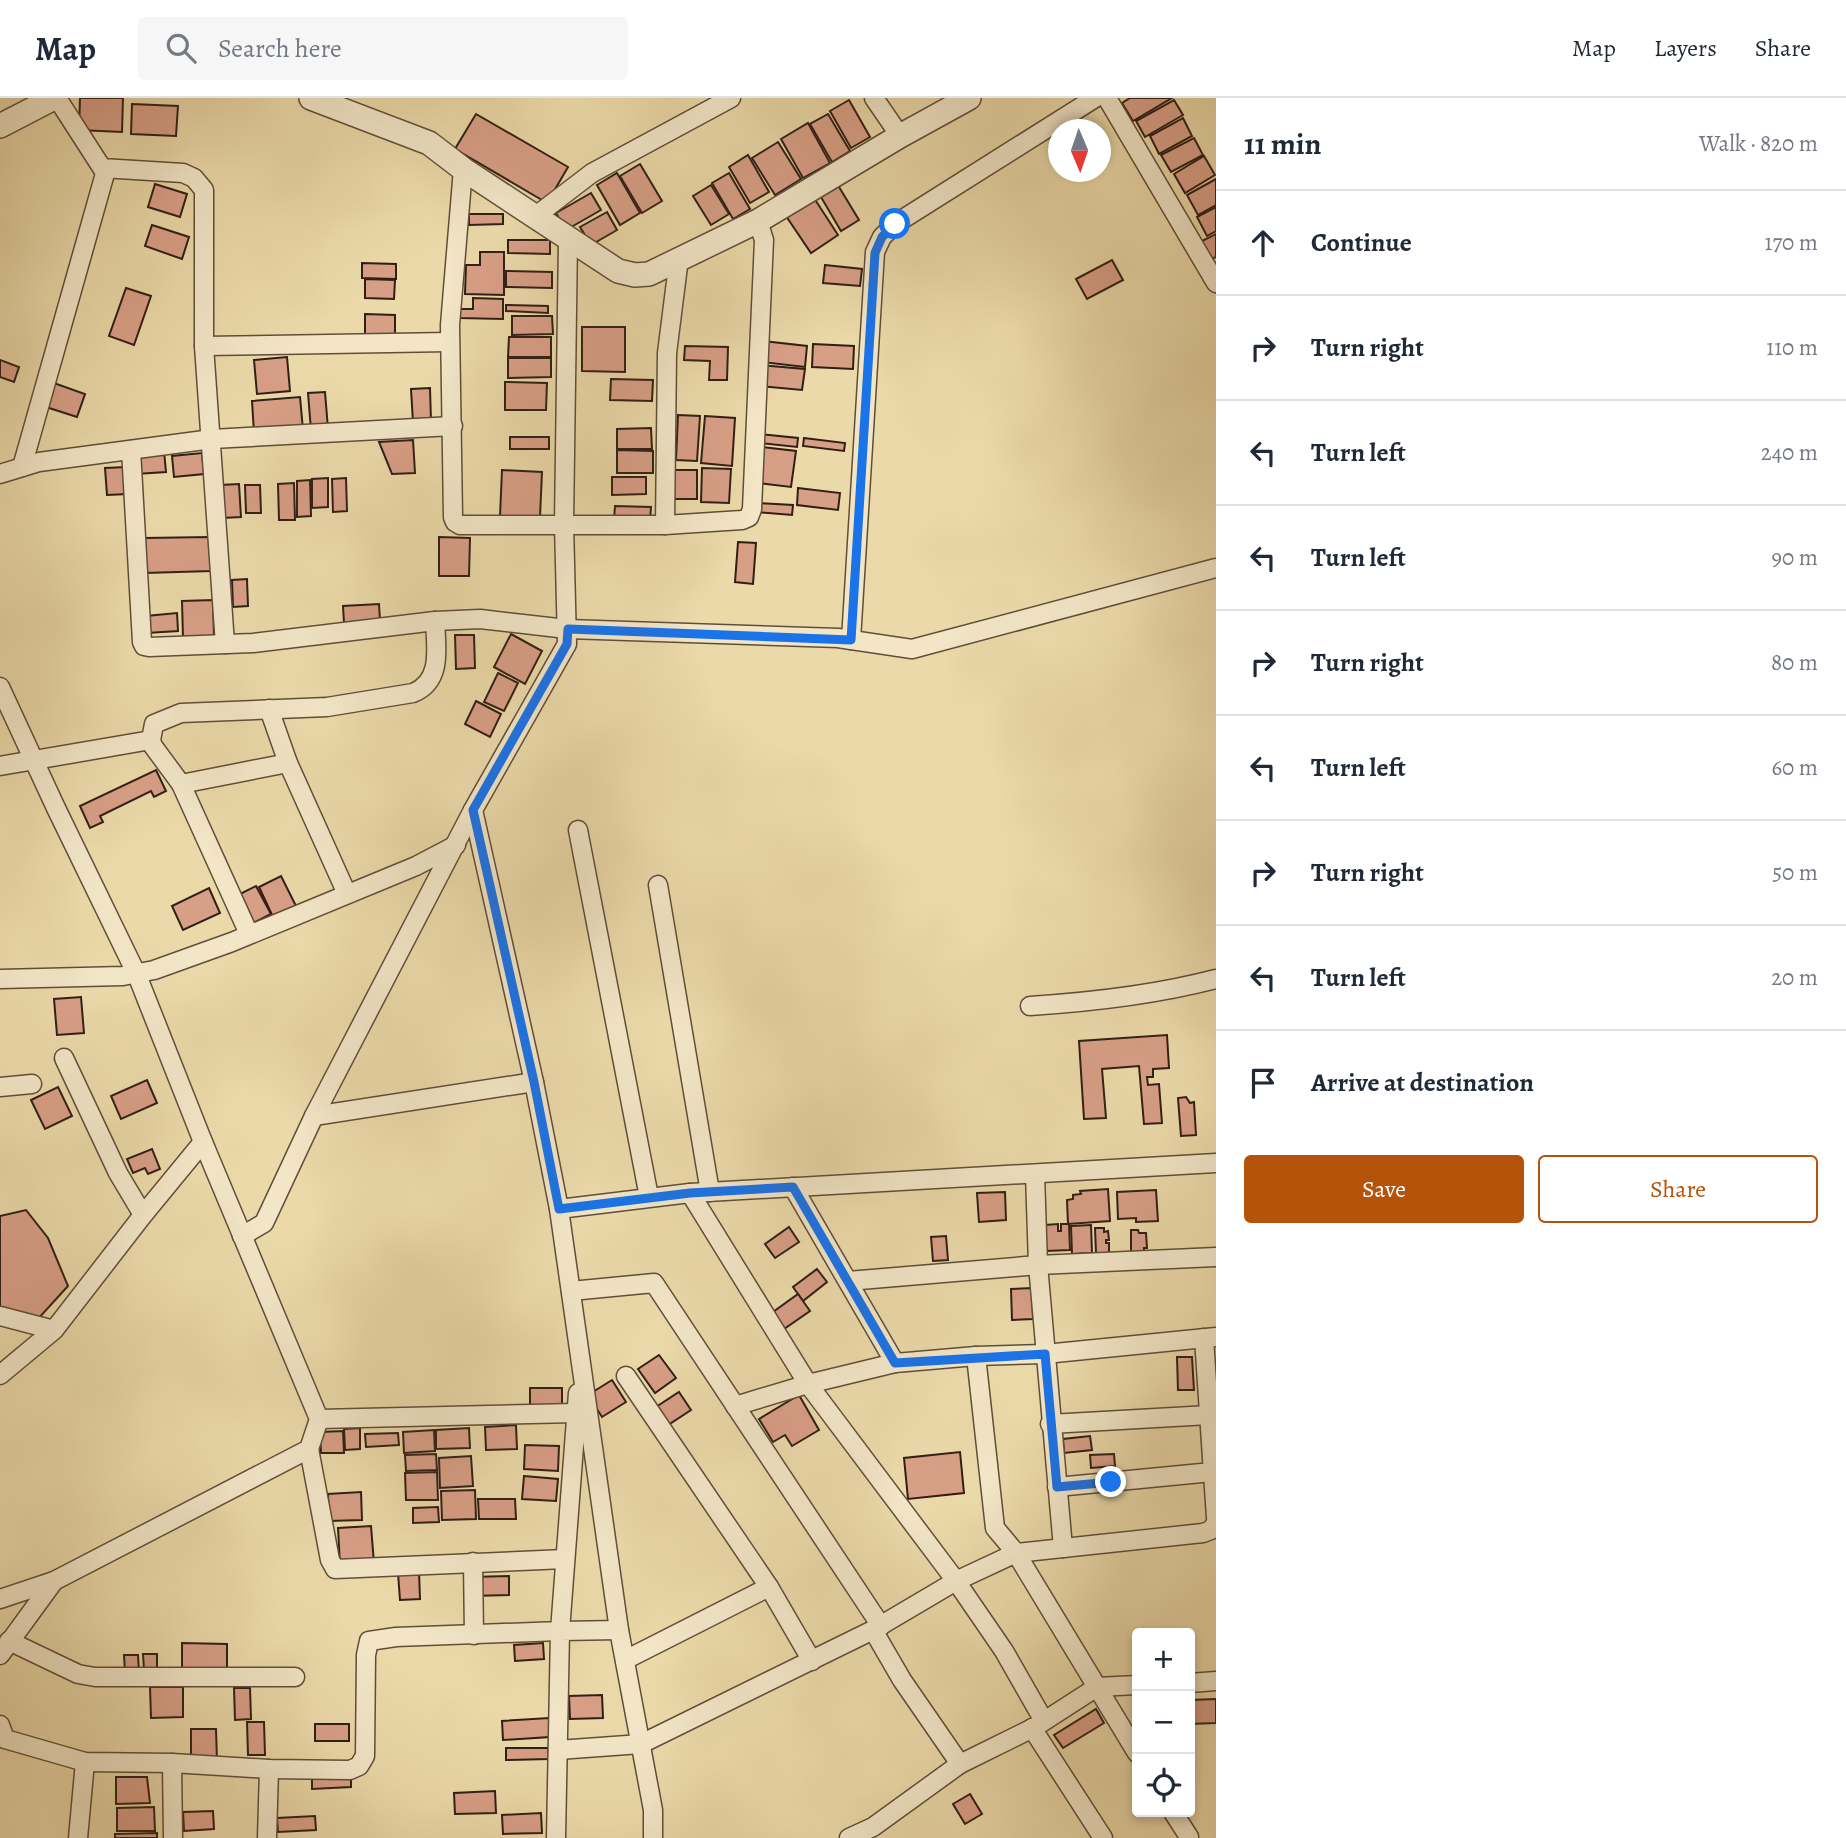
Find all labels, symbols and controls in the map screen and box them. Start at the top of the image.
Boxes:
search box [138,17,628,80]
text: Map [35,26,96,71]
icon: search [162,29,200,67]
text: Search here [218,31,342,66]
text: Map [1572,32,1616,64]
text: Layers [1654,32,1717,64]
text: Share [1755,32,1811,64]
north arrow [1048,119,1111,182]
text: 11 min [1244,124,1321,164]
text: Walk · 820 m [1699,128,1818,159]
route start [879,208,910,239]
icon: ahead [1244,224,1282,262]
text: Continue [1311,225,1412,260]
text: 170 m [1765,227,1818,258]
icon: right [1244,329,1282,367]
text: Turn right [1311,330,1424,365]
text: 110 m [1766,332,1818,363]
icon: left [1244,434,1282,472]
text: Turn left [1311,435,1406,470]
text: 240 m [1761,437,1818,468]
icon: left [1244,539,1282,577]
text: Turn left [1311,540,1406,575]
text: 90 m [1772,542,1818,573]
icon: right [1244,644,1282,682]
text: Turn right [1311,645,1424,680]
text: 80 m [1771,647,1818,678]
icon: left [1244,749,1282,787]
text: Turn left [1311,750,1406,785]
text: 60 m [1771,752,1818,783]
icon: right [1244,854,1282,892]
text: Turn right [1311,855,1424,890]
text: 50 m [1772,857,1818,888]
icon: left [1244,959,1282,997]
text: Turn left [1311,960,1406,995]
text: 20 m [1771,962,1818,993]
icon: arrive [1244,1064,1282,1102]
text: Arrive at destination [1311,1065,1534,1100]
button: Save [1244,1155,1524,1223]
button: Share [1538,1155,1818,1223]
route end [1095,1466,1126,1497]
map controls [1132,1628,1195,1817]
button: + [1132,1628,1195,1691]
button: − [1132,1691,1195,1754]
button: locate [1132,1754,1195,1817]

